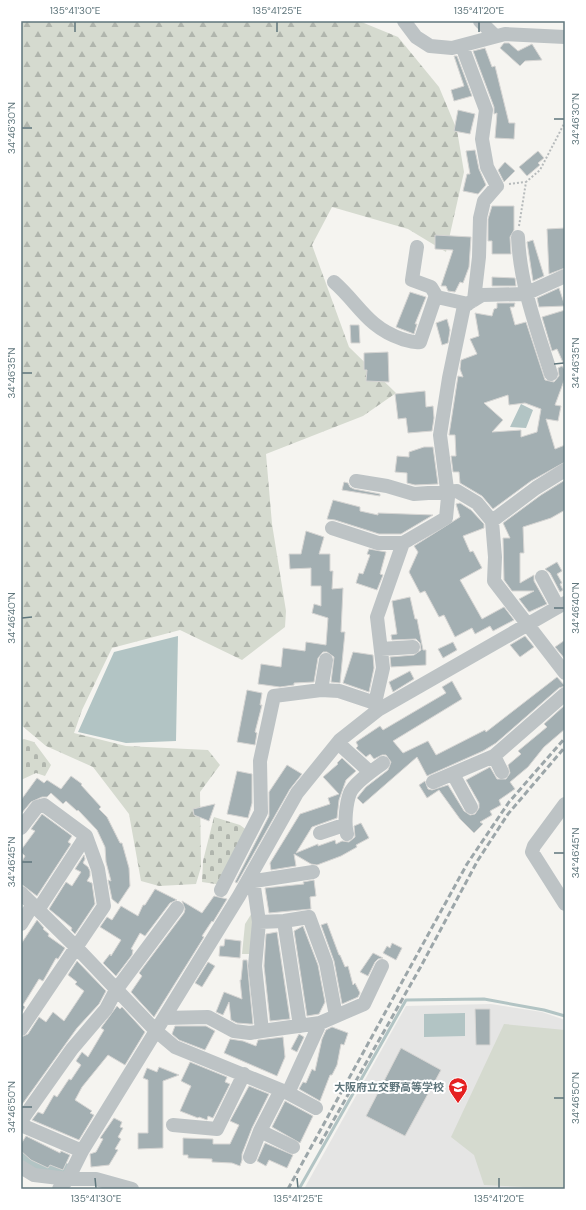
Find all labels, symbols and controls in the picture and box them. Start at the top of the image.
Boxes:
text: 135°41'30"E [50,4,101,17]
text: 135°41'25"E [252,4,302,17]
text: 135°41'20"E [454,4,505,17]
text: 34°46'30"N [569,93,582,145]
text: 34°46'30"N [5,102,18,154]
text: 34°46'35"N [569,337,582,389]
text: 34°46'35"N [5,347,18,399]
text: 34°46'40"N [569,582,582,634]
text: 34°46'40"N [5,592,18,644]
text: 34°46'45"N [569,828,582,878]
text: 34°46'45"N [5,837,18,887]
text: 34°46'50"N [569,1072,582,1124]
school or university icon: 大阪府立交野高等学校 [447,1076,469,1104]
place label: 大阪府立交野高等学校 [334,1080,444,1094]
text: 34°46'50"N [5,1081,18,1133]
text: 135°41'30"E [71,1192,122,1205]
text: 135°41'25"E [273,1192,323,1205]
text: 135°41'20"E [474,1192,525,1205]

